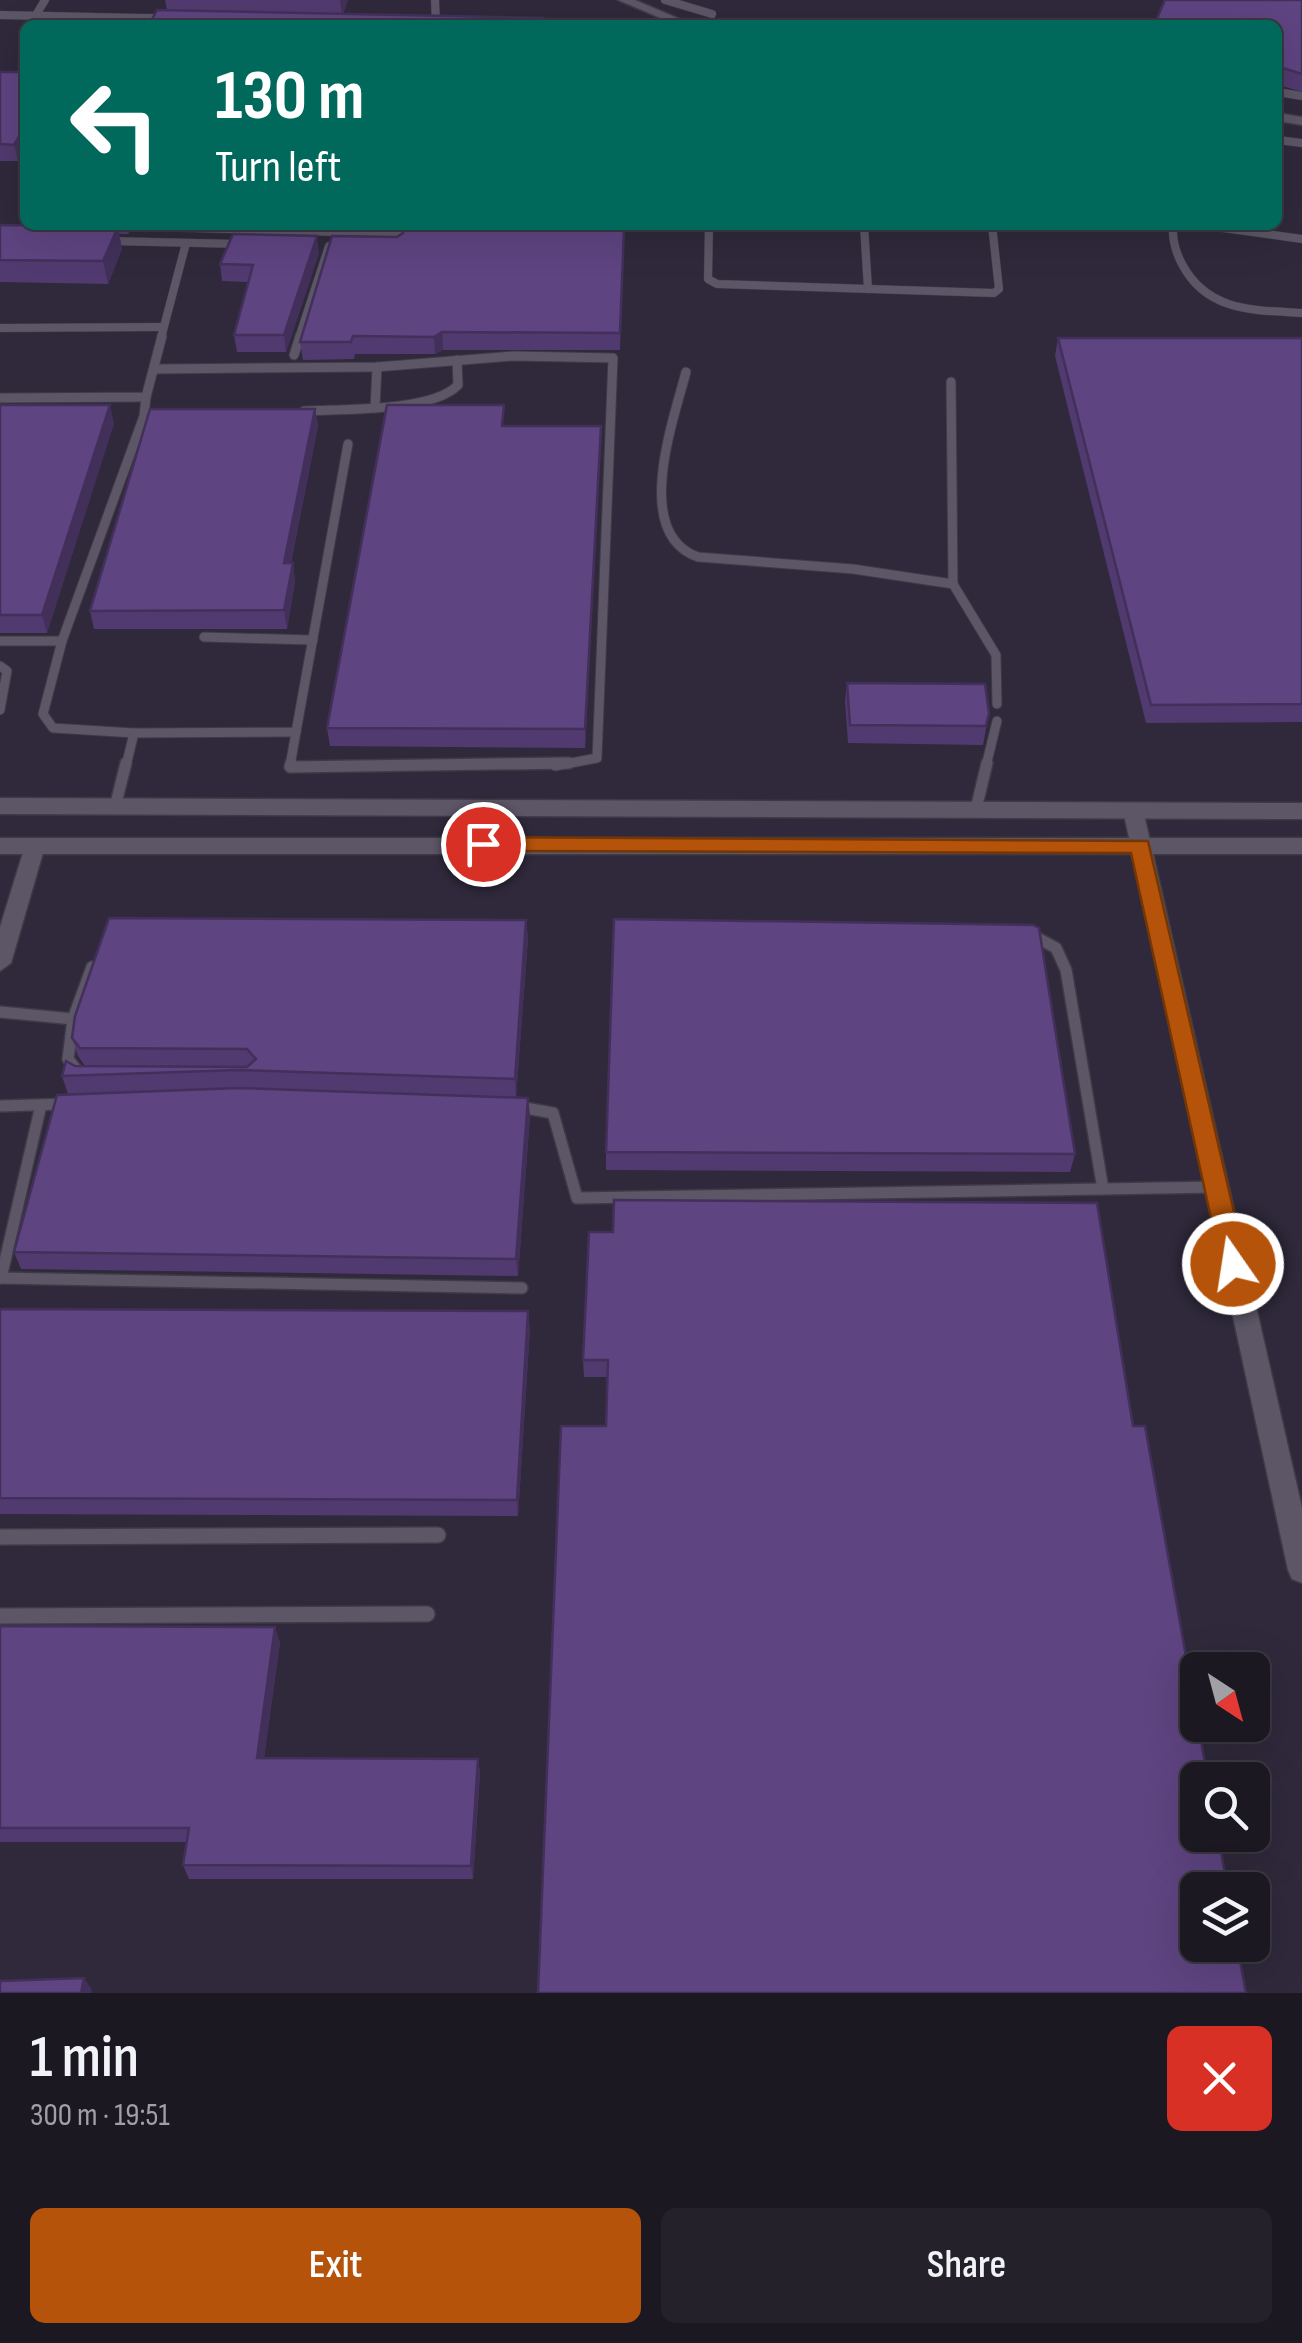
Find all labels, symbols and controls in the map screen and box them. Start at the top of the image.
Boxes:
text: 130 m [215,55,364,139]
icon: left [50,60,180,190]
text: Turn left [215,140,341,195]
pin [441,802,526,887]
icon: arrive [456,817,511,872]
position arrow [1181,1212,1285,1316]
north arrow [1180,1652,1270,1742]
map controls [1180,1652,1270,1962]
button: search [1180,1762,1270,1852]
button: layers [1180,1872,1270,1962]
text: 1 min [30,2022,139,2094]
button: close [1167,2026,1272,2131]
text: 300 m · 19:51 [30,2096,170,2135]
button: Exit [30,2208,641,2323]
button: Share [661,2208,1272,2323]

